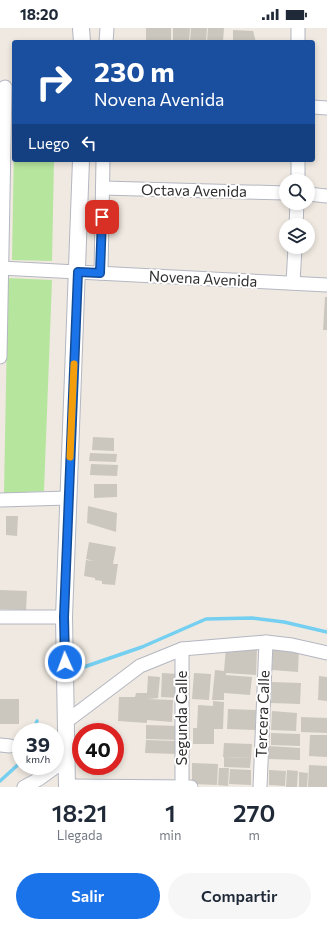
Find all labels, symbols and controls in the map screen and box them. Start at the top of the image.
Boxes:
text: 18:20 [20,5,58,23]
text: 230 m [94,54,175,88]
icon: right [28,56,80,108]
text: Novena Avenida [94,88,225,110]
icon: left [78,132,100,154]
text: Luego [28,134,70,152]
map controls [279,174,315,254]
button: search [279,174,315,210]
street label: Octava Avenida [141,180,247,200]
pin [85,200,119,234]
icon: arrive [91,206,113,228]
button: layers [279,218,315,254]
street label: Novena Avenida [148,266,258,290]
position arrow [44,641,86,683]
street label: Segunda Calle [172,670,190,765]
street label: Tercera Calle [251,670,273,758]
speed limit sign: 40 [72,723,124,775]
text: 39 [26,732,50,756]
text: km/h [26,753,50,765]
text: 18:21 [52,798,107,827]
text: 1 [165,798,176,827]
text: 270 [233,798,275,827]
text: Llegada [57,827,102,843]
text: min [159,827,181,843]
text: m [249,827,260,843]
button: Salir [16,873,160,919]
button: Compartir [168,873,311,919]

